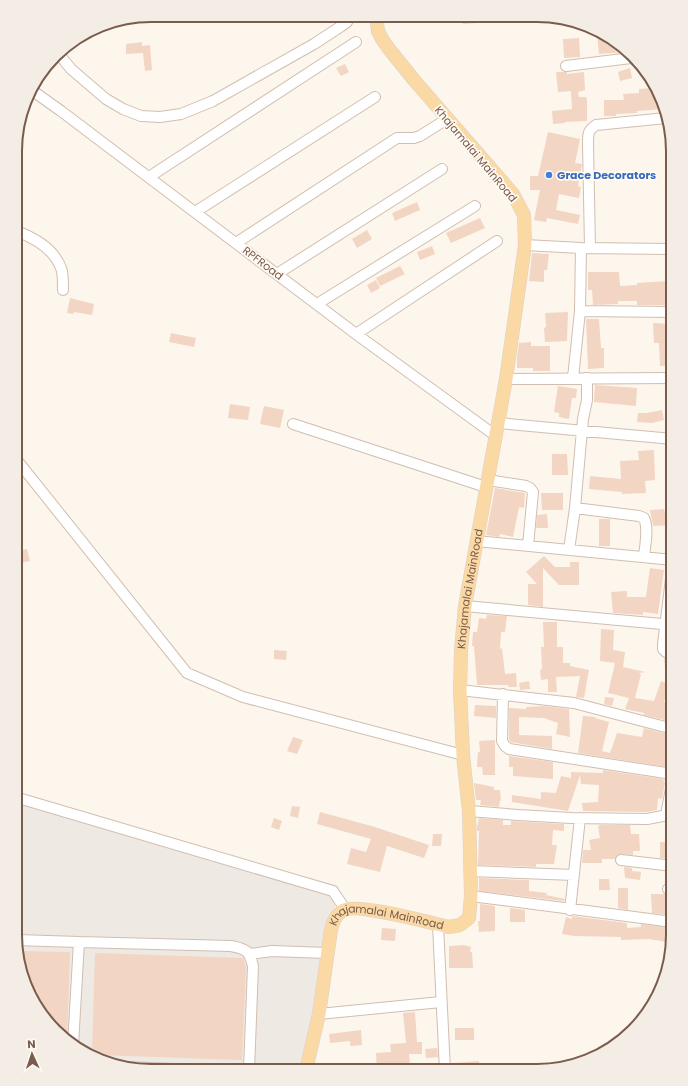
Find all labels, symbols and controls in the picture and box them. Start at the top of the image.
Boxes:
street label: Khajamalai MainRoad [431,102,521,206]
place label: Grace Decorators [557,167,656,183]
marker: Grace Decorators [544,170,554,180]
street label: RPFRoad [239,242,287,284]
street label: Khajamalai MainRoad [453,528,487,650]
text: Khajamalai MainRoad [325,900,446,934]
street label: Khajamalai MainRoad [329,921,451,937]
north arrow [12,1034,52,1074]
text: N [27,1036,36,1052]

